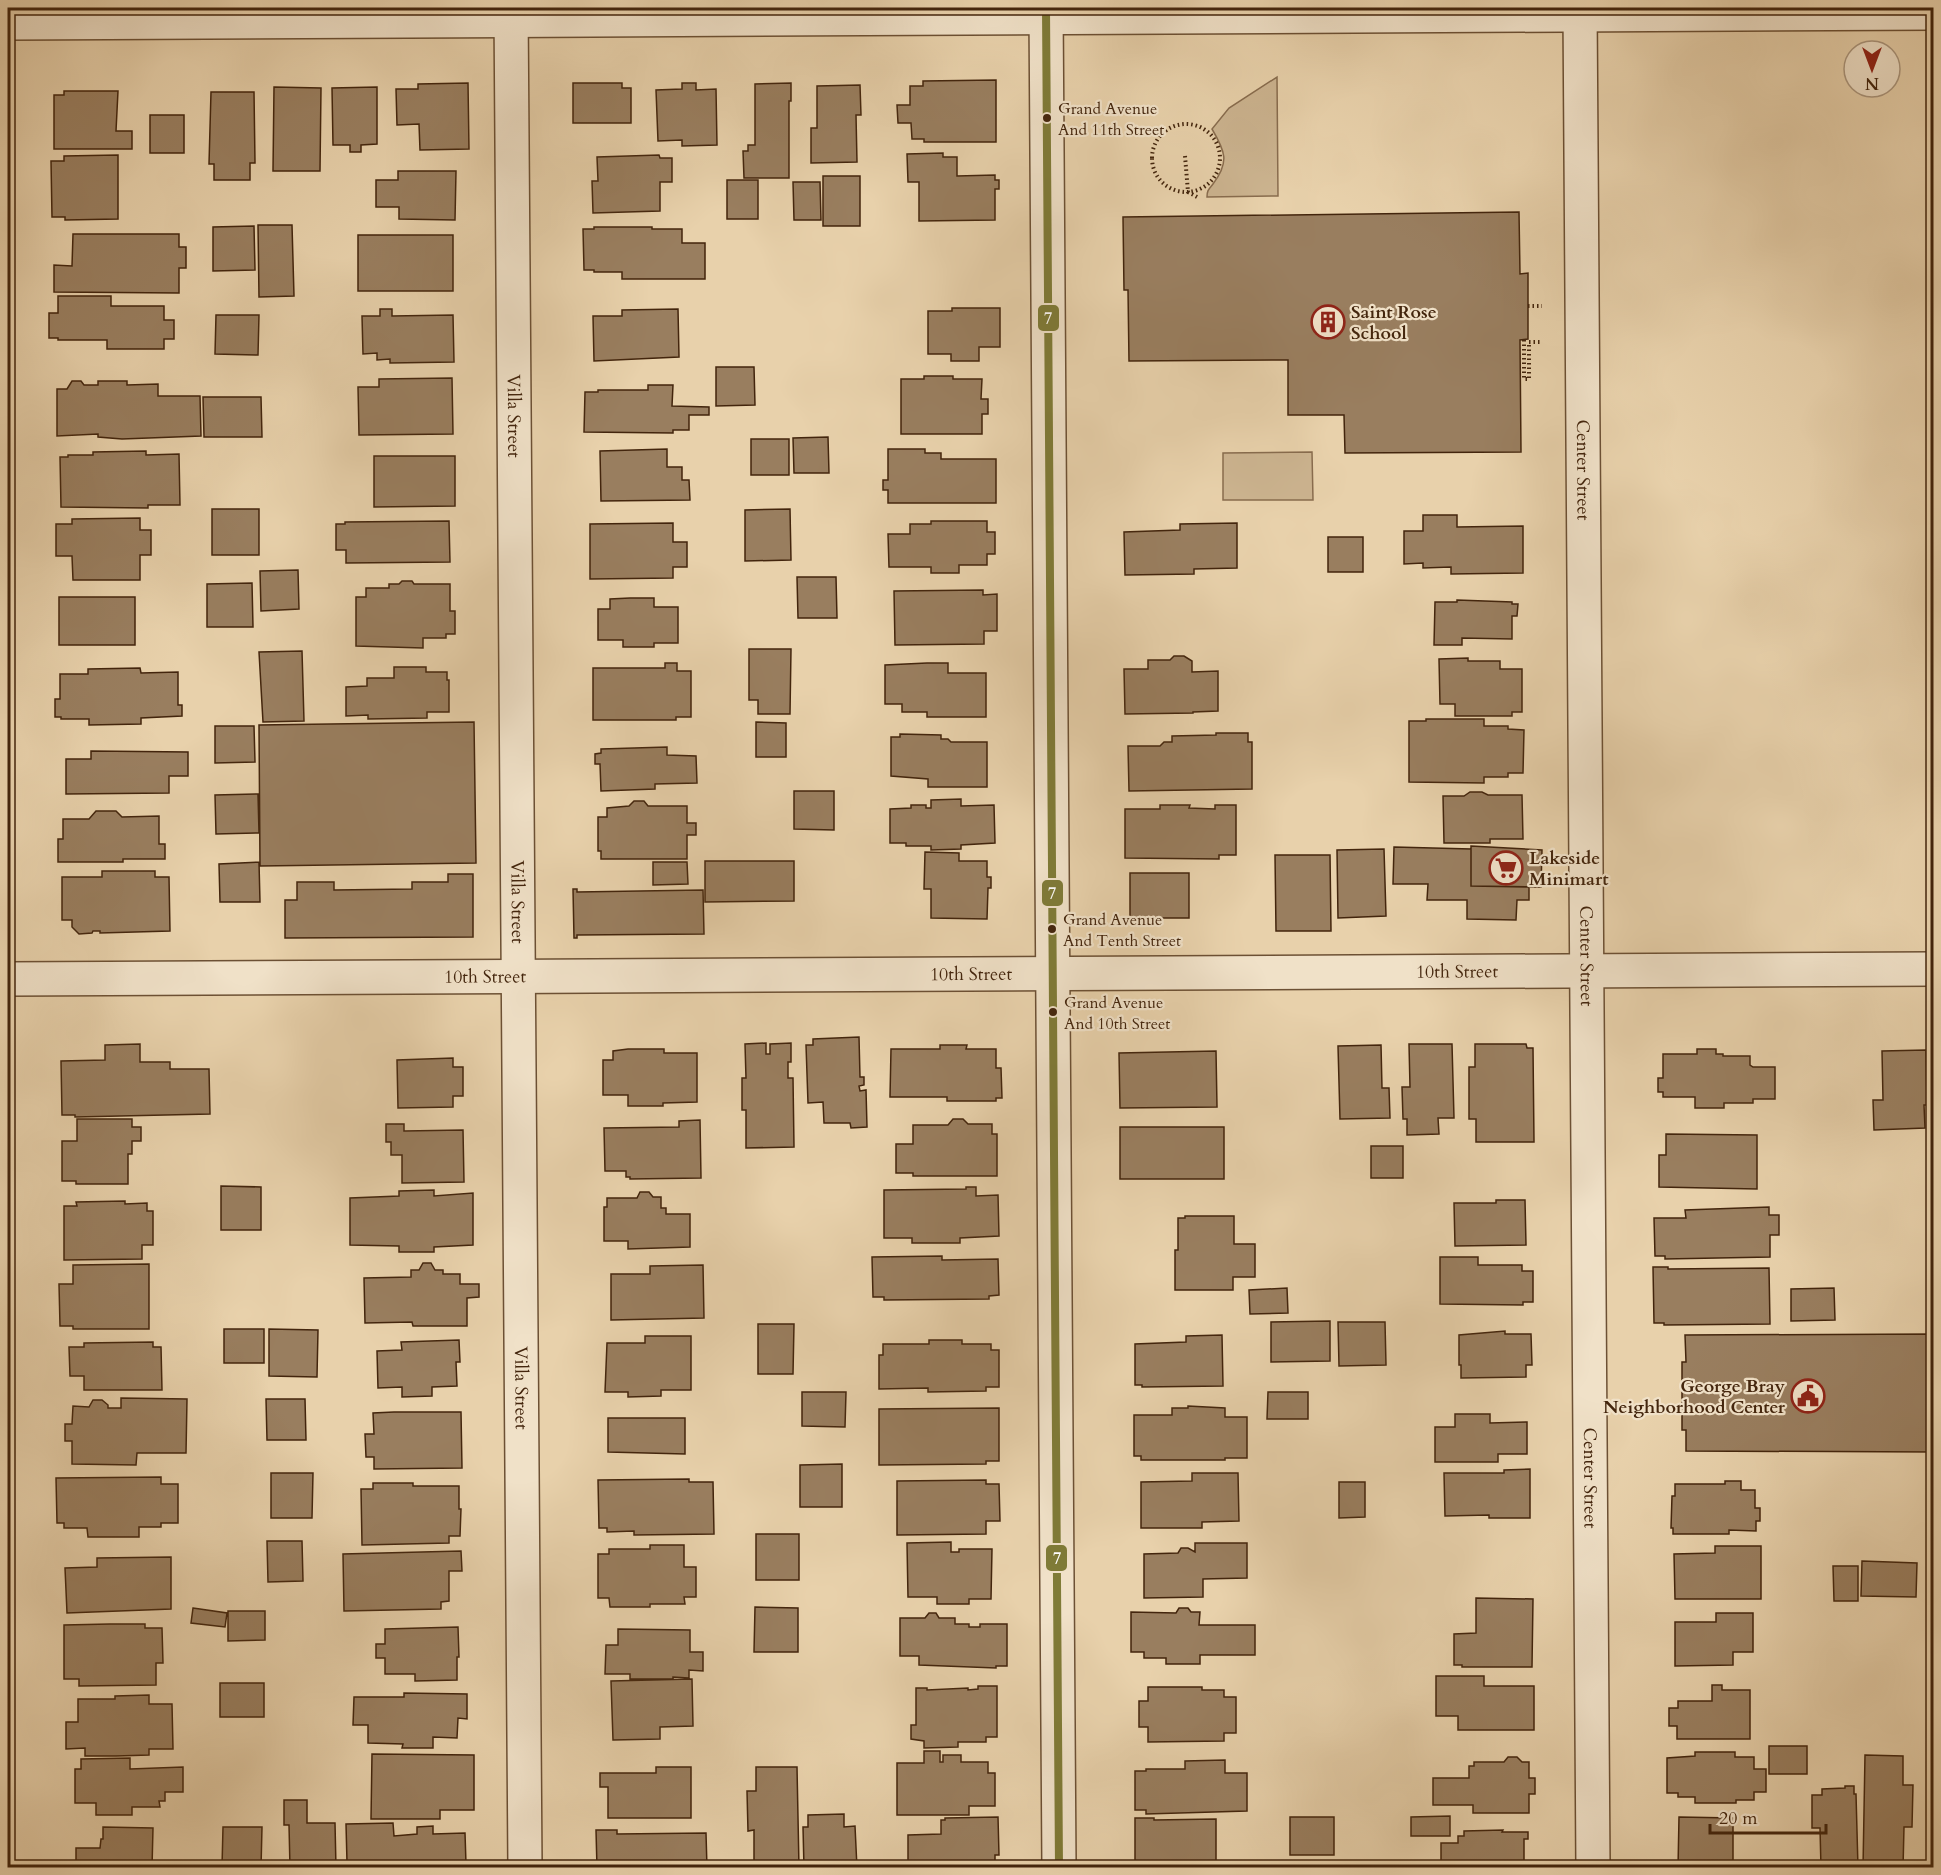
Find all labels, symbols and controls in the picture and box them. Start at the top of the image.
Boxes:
north arrow [1842,39,1902,99]
text: N [1865,72,1879,94]
place label: Grand Avenue And 11th Street [1058,98,1164,141]
marker: Grand Avenue And 11th Street [1041,112,1053,124]
place label: Saint Rose School [1351,300,1437,346]
line badge: 7 [1037,304,1060,332]
building icon: Saint Rose School [1310,304,1346,340]
text: 7 [1044,308,1052,330]
street label: Villa Street [501,374,527,458]
street label: Center Street [1570,419,1596,521]
place label: Lakeside Minimart [1529,846,1609,892]
supermarket icon: Lakeside Minimart [1488,850,1524,886]
street label: Villa Street [505,860,531,944]
line badge: 7 [1041,879,1064,907]
text: 7 [1048,883,1056,905]
street label: Center Street [1574,905,1599,1007]
place label: Grand Avenue And Tenth Street [1063,909,1181,952]
marker: Grand Avenue And Tenth Street [1046,923,1058,935]
street label: 10th Street [1416,959,1498,984]
street label: 10th Street [930,961,1012,987]
street label: 10th Street [444,964,526,989]
place label: Grand Avenue And 10th Street [1064,992,1170,1035]
marker: Grand Avenue And 10th Street [1047,1006,1059,1018]
street label: Villa Street [509,1346,534,1430]
place label: George Bray Neighborhood Center [1603,1374,1786,1420]
public building icon: George Bray Neighborhood Center [1790,1378,1826,1414]
street label: Center Street [1577,1427,1603,1529]
line badge: 7 [1045,1544,1068,1572]
text: 7 [1053,1548,1061,1570]
scale bar [1710,1797,1826,1835]
text: 20 m [1719,1806,1758,1831]

